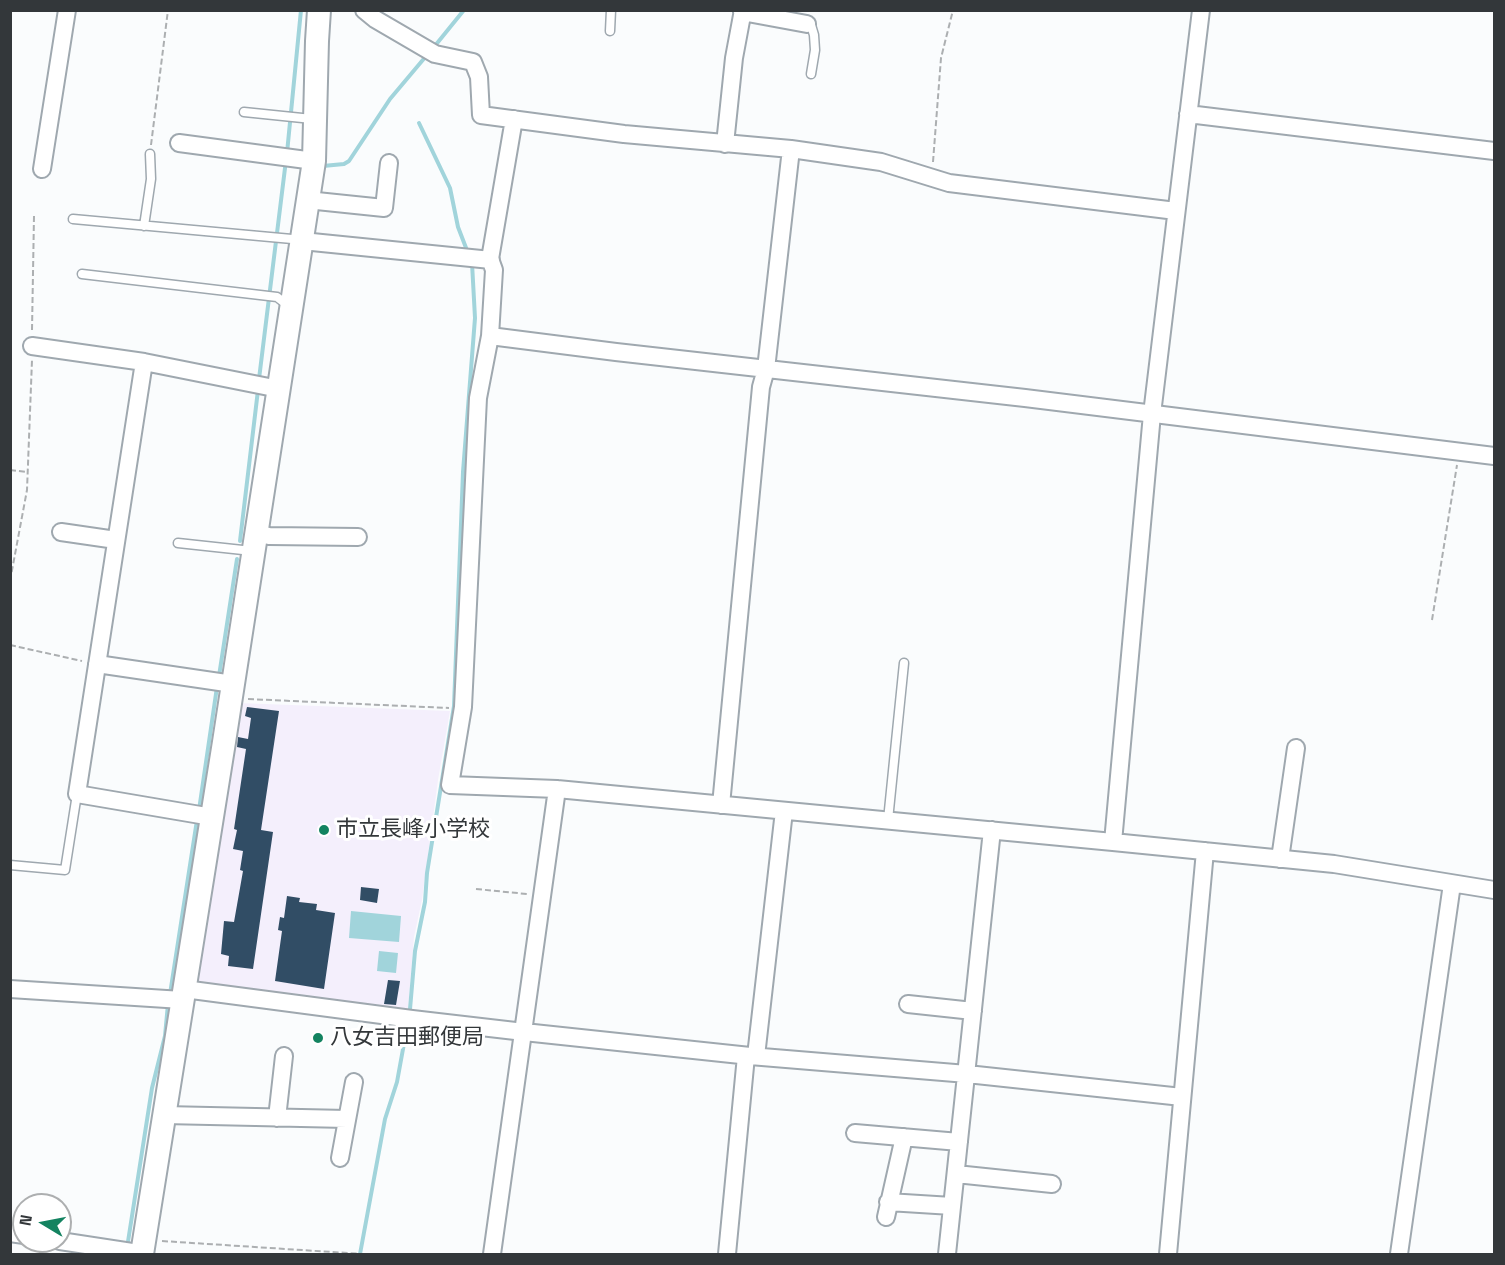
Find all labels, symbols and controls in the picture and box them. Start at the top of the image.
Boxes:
place label: 市立長峰小学校 [336,817,490,843]
marker: 市立長峰小学校 [317,823,331,837]
place label: 八女吉田郵便局 [330,1025,484,1051]
marker: 八女吉田郵便局 [311,1031,325,1045]
north arrow [12,1193,72,1253]
text: N [14,1213,37,1227]

